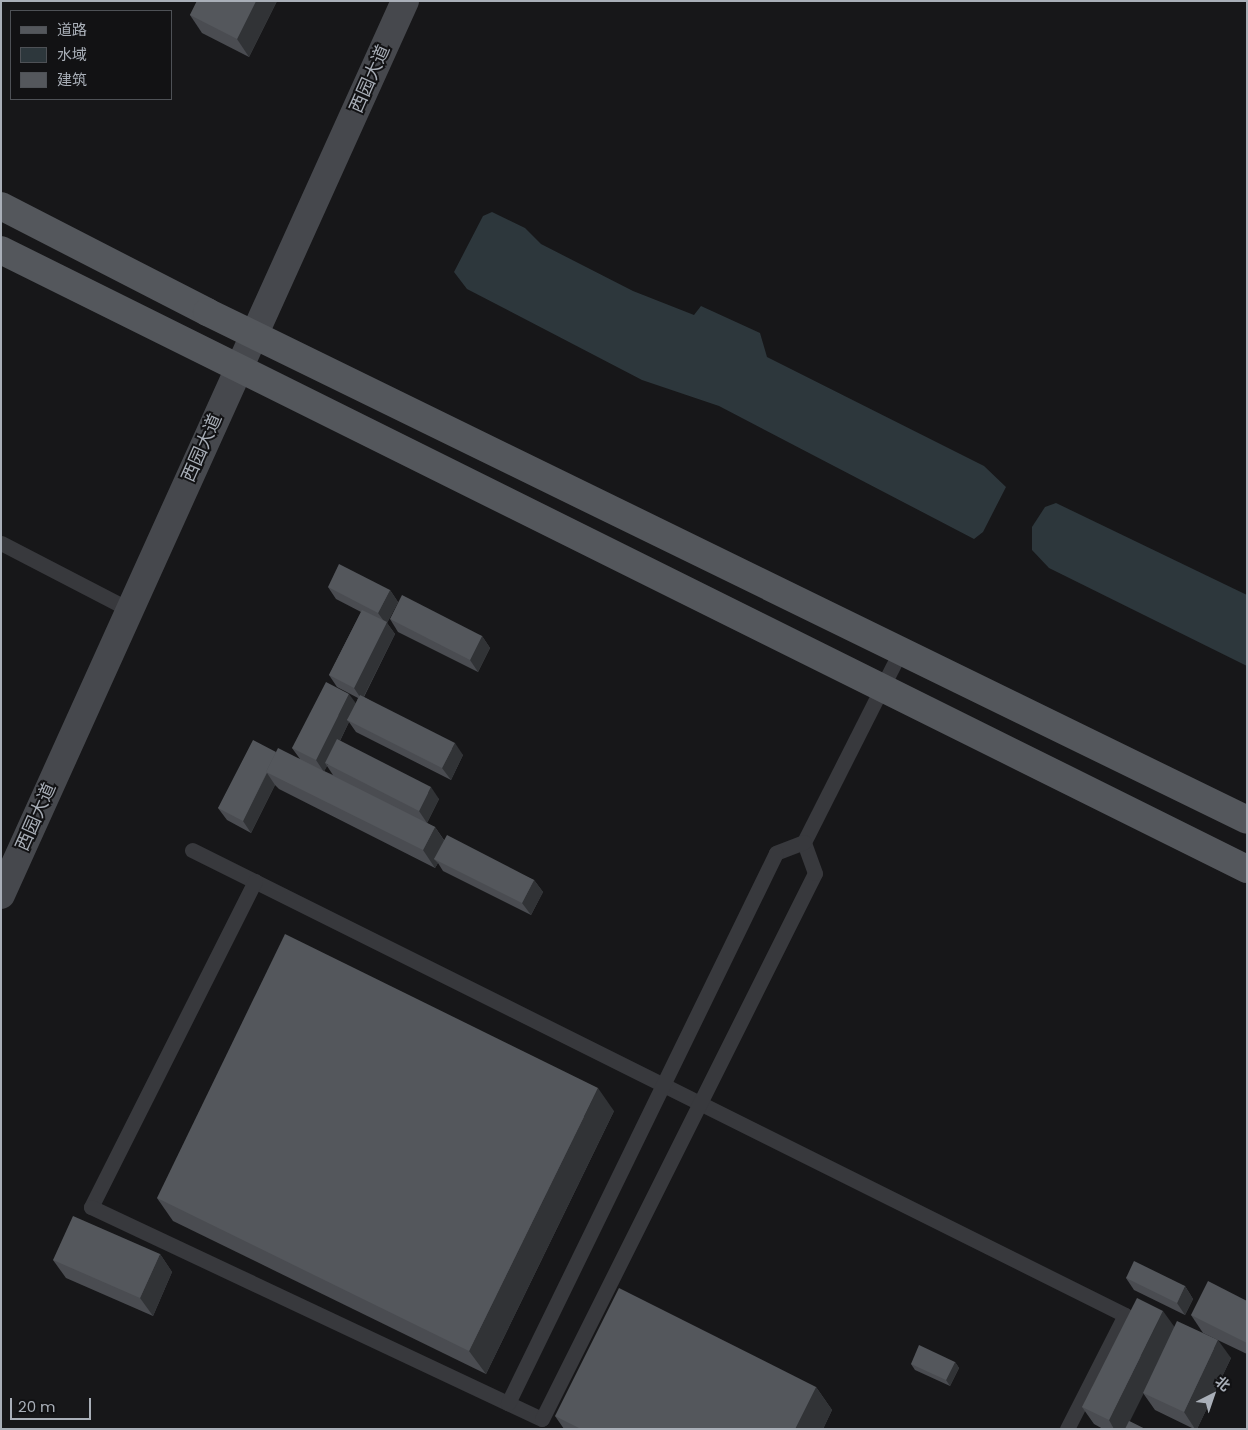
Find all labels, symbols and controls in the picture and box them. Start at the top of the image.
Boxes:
legend [10,10,172,100]
text: 道路 [57,19,87,40]
street label: 西园大道 [345,42,395,116]
text: 水域 [57,44,87,65]
text: 建筑 [57,69,87,90]
street label: 西园大道 [177,411,227,485]
street label: 西园大道 [11,780,61,854]
north arrow [1188,1370,1238,1420]
text: 北 [1211,1372,1235,1396]
scale bar [12,1388,94,1420]
text: 20 m [18,1396,56,1417]

